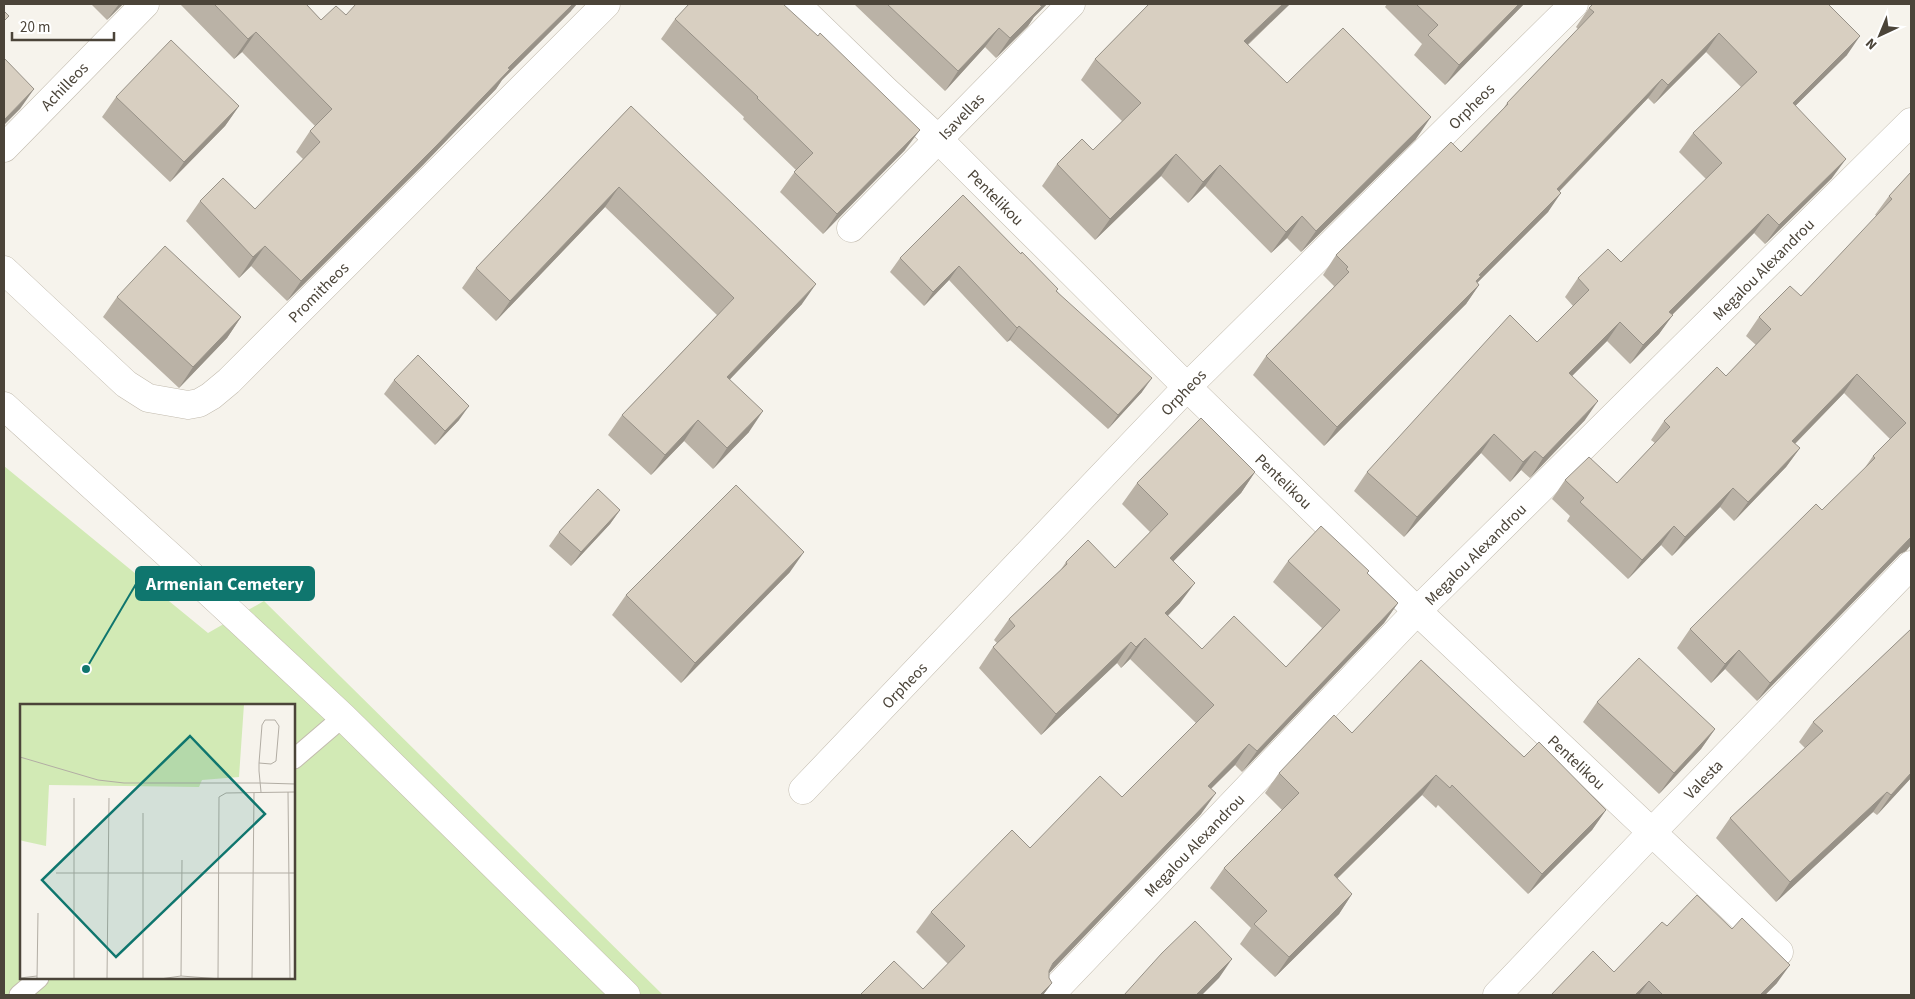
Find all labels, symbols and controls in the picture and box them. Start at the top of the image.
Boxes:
scale bar [12,10,115,42]
north arrow [1855,10,1905,60]
text: 20 m [20,17,50,38]
text: N [1861,33,1882,54]
street label: Achilleos [36,57,94,116]
street label: Orpheos [1444,79,1500,135]
street label: Isavellas [934,88,990,145]
street label: Pentelikou [962,165,1028,231]
street label: Megalou Alexandrou [1708,214,1820,326]
street label: Promitheos [283,257,354,328]
street label: Orpheos [1156,364,1212,421]
street label: Pentelikou [1250,449,1317,514]
street label: Megalou Alexandrou [1420,499,1532,611]
callout: Armenian Cemetery [136,567,314,600]
text: Armenian Cemetery [145,572,305,597]
street label: Orpheos [877,657,933,714]
inset map [20,704,295,979]
street label: Pentelikou [1543,730,1610,795]
street label: Valesta [1679,755,1728,804]
street label: Megalou Alexandrou [1140,789,1250,902]

